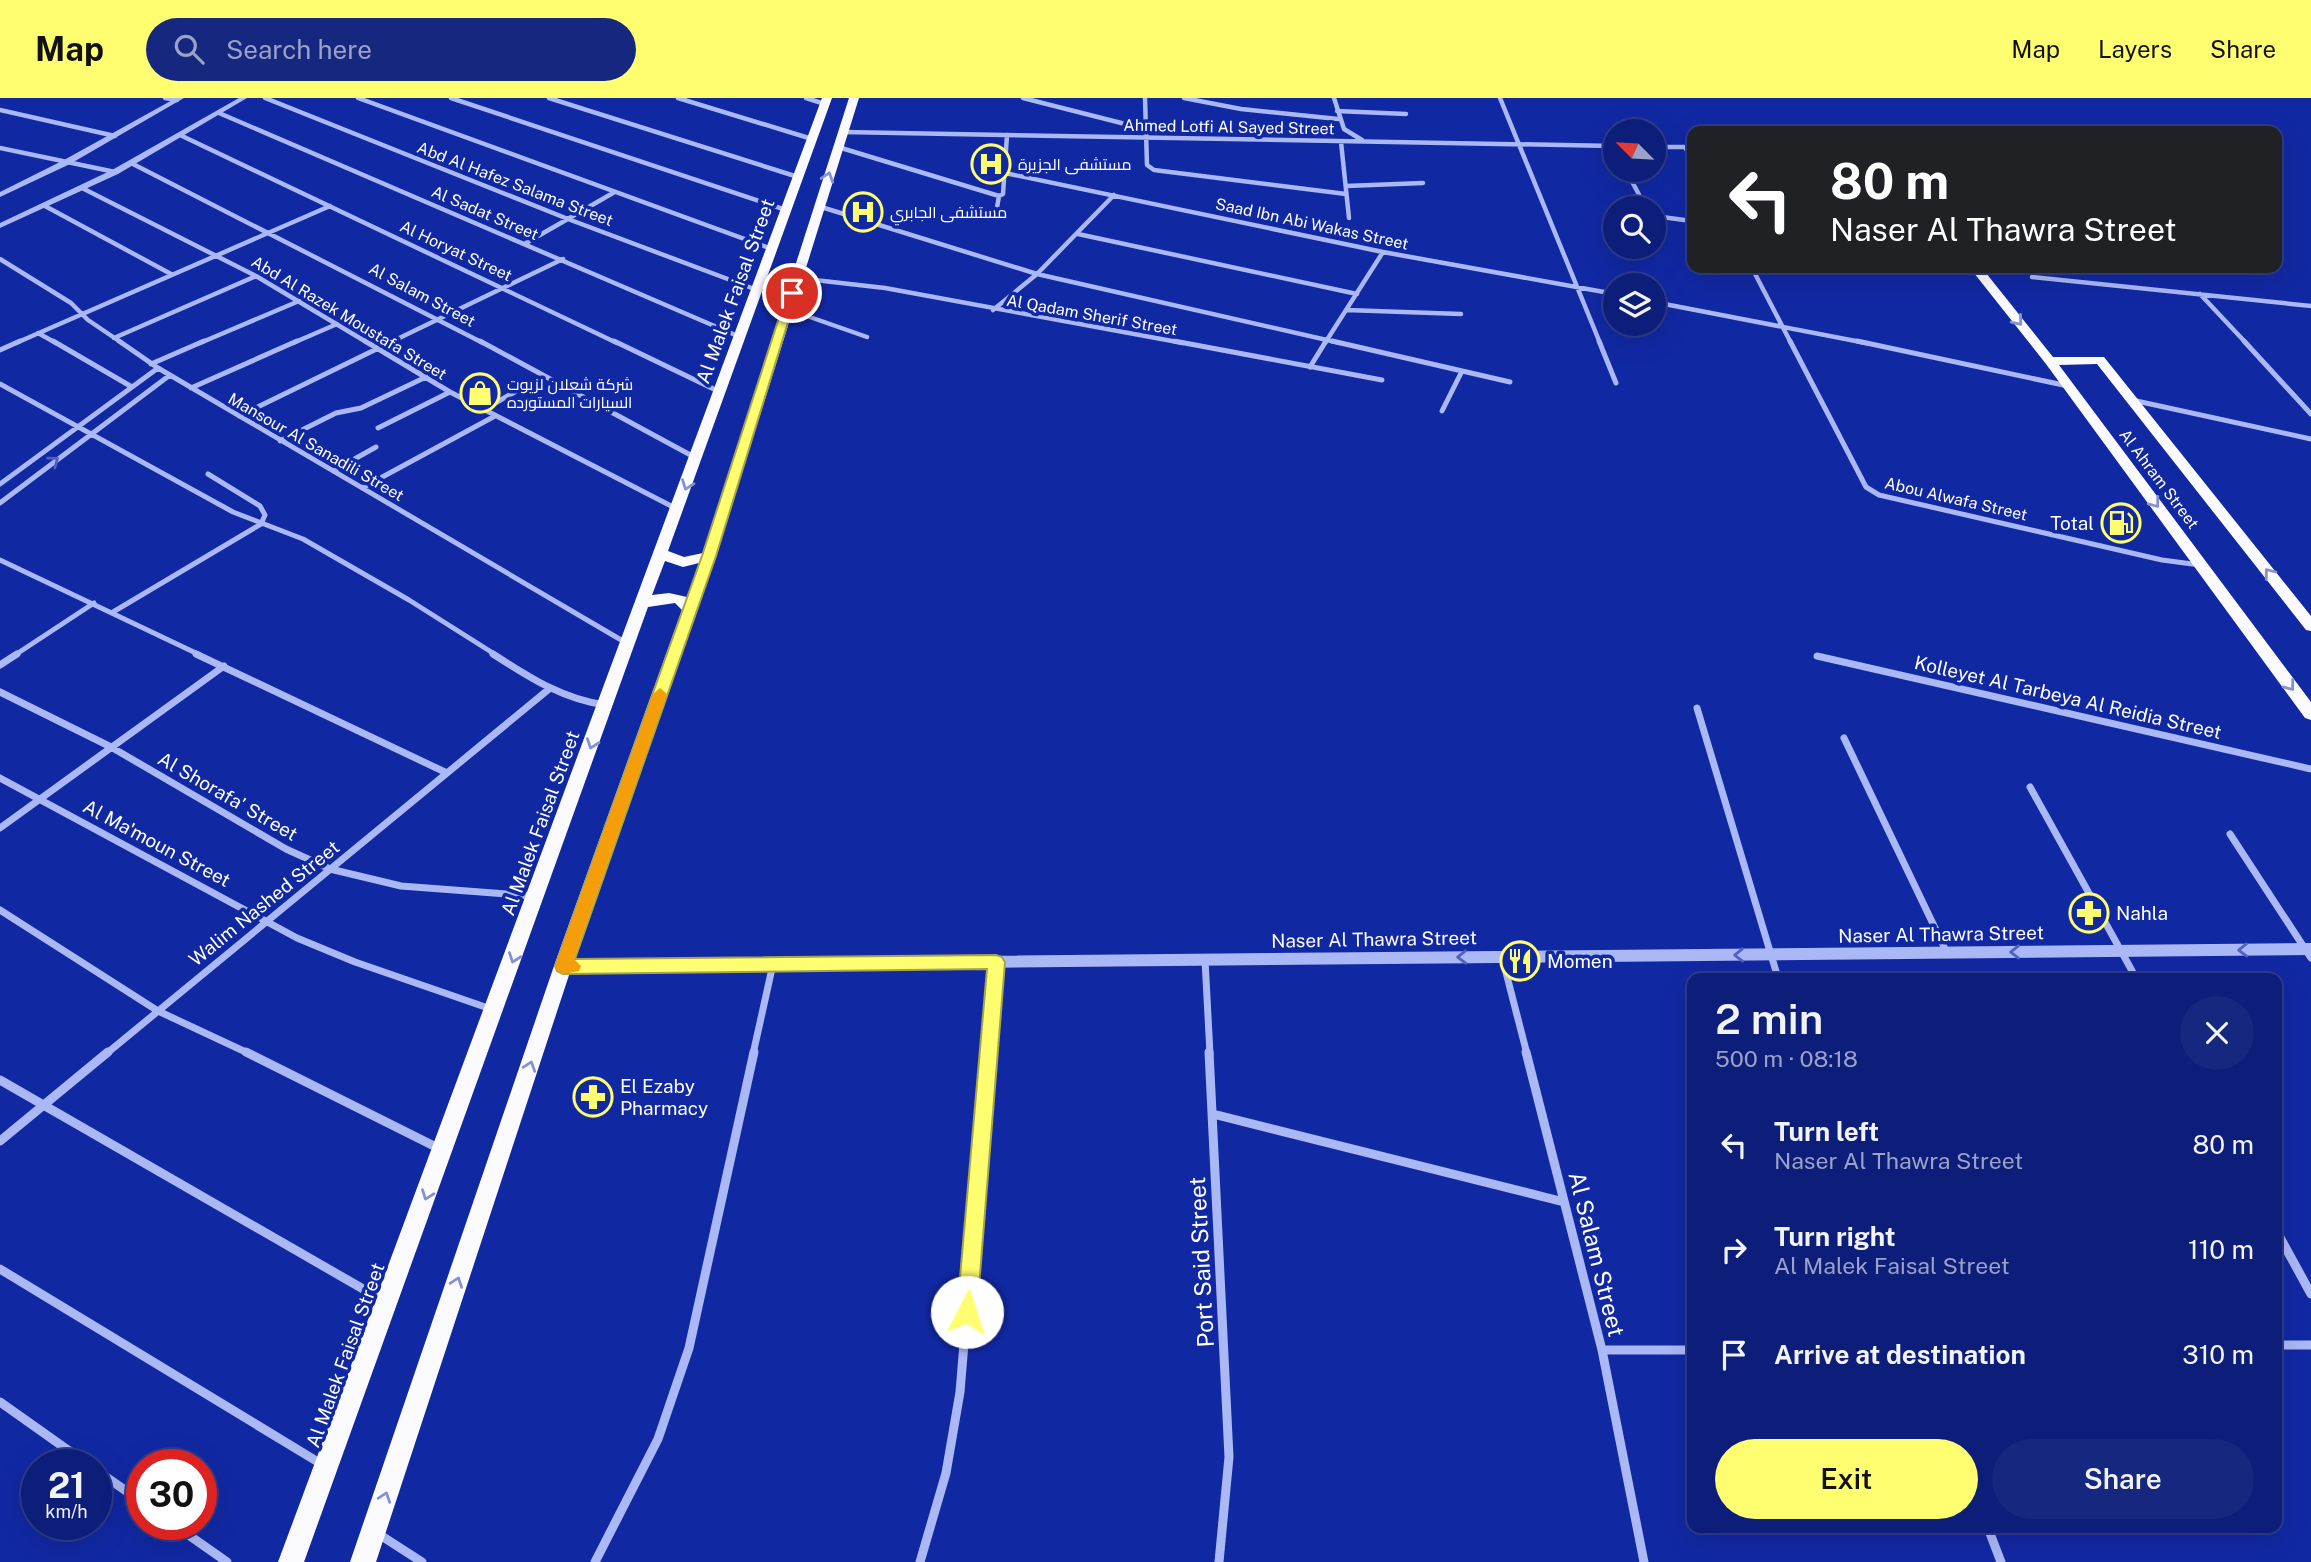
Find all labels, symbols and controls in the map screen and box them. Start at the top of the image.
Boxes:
search box [146,18,636,81]
text: Map [35,30,104,68]
icon: search [170,30,208,68]
text: Search here [226,34,372,65]
text: Map [2011,35,2060,63]
text: Layers [2098,35,2172,63]
text: Share [2210,35,2276,63]
street label: Ahmed Lotfi Al Sayed Street [1123,116,1335,138]
north arrow [1603,119,1666,182]
map controls [1603,119,1666,336]
street label: Abd Al Hafez Salama Street [414,138,616,230]
hospital icon: مستشفى الجزيرة [970,143,1012,185]
text: 80 m [1830,152,1949,210]
icon: left [1715,154,1806,245]
place label: مستشفى الجزيرة [1018,155,1132,175]
one-way arrow [820,171,834,184]
street label: Al Sadat Street [429,182,541,244]
hospital icon: مستشفى الجابري [842,191,884,233]
street label: Saad Ibn Abi Wakas Street [1214,194,1410,254]
street label: Al Malek Faisal Street [691,196,779,386]
button: search [1603,196,1666,259]
place label: مستشفى الجابري [890,203,1007,226]
text: Naser Al Thawra Street [1830,211,2177,248]
street label: Al Horyat Street [397,217,515,285]
street label: Abd Al Razek Moustafa Street [248,252,450,384]
street label: Al Salam Street [366,259,478,331]
pin [762,263,822,323]
button: layers [1603,273,1666,336]
icon: arrive [773,274,811,312]
street label: Al Qadam Sherif Street [1005,291,1179,339]
one-way arrow [2010,313,2022,326]
shop icon: شركة شعلان لزيوت السيارات المستورده [459,372,501,414]
place label: شركة شعلان لزيوت السيارات المستورده [507,375,633,412]
street label: Mansour Al Sanadili Street [225,389,407,505]
street label: Al Ahram Street [2115,425,2203,533]
one-way arrow [46,457,59,470]
street label: Abou Alwafa Street [1883,473,2029,525]
one-way arrow [681,478,695,490]
one-way arrow [2147,495,2159,508]
fuel station icon: Total [2100,502,2142,544]
place label: Total [2050,512,2094,534]
one-way arrow [2264,568,2277,580]
street label: Kolleyet Al Tarbeya Al Reidia Street [1912,651,2224,743]
one-way arrow [2282,678,2295,691]
street label: Al Malek Faisal Street [496,728,584,918]
one-way arrow [586,738,600,750]
street label: Al Shorafa' Street [154,747,302,845]
street label: Al Ma'moun Street [80,795,234,891]
street label: Walim Nashed Street [184,836,344,970]
pharmacy icon: Nahla [2068,892,2110,934]
place label: Nahla [2116,902,2168,924]
street label: Naser Al Thawra Street [1838,921,2044,947]
street label: Naser Al Thawra Street [1271,926,1477,952]
restaurant icon: Momen [1499,940,1541,982]
one-way arrow [2237,942,2248,958]
one-way arrow [2010,944,2020,960]
one-way arrow [1733,947,1744,963]
one-way arrow [1457,950,1468,965]
place label: Momen [1547,950,1613,972]
one-way arrow [508,951,522,963]
text: 2 min [1715,994,1823,1043]
button: close [2180,996,2254,1070]
text: 500 m · 08:18 [1715,1045,1858,1072]
one-way arrow [522,1060,536,1073]
place label: El Ezaby Pharmacy [620,1075,708,1119]
pharmacy icon: El Ezaby Pharmacy [572,1076,614,1118]
text: Turn left [1774,1116,1879,1147]
icon: left [1715,1126,1753,1164]
text: 80 m [2193,1129,2254,1160]
text: Naser Al Thawra Street [1774,1147,2023,1174]
street label: Al Salam Street [1563,1169,1631,1339]
street label: Port Said Street [1183,1176,1219,1348]
one-way arrow [421,1188,435,1200]
text: Turn right [1774,1221,1896,1252]
icon: right [1715,1231,1753,1269]
text: 110 m [2188,1234,2254,1265]
text: Al Malek Faisal Street [1774,1252,2010,1279]
street label: Al Malek Faisal Street [301,1260,389,1450]
position arrow [930,1275,1004,1349]
one-way arrow [449,1276,463,1288]
icon: arrive [1715,1336,1753,1374]
text: Arrive at destination [1774,1339,2026,1370]
text: 310 m [2182,1339,2254,1370]
button: Exit [1715,1439,1978,1519]
button: Share [1992,1439,2254,1519]
speed limit sign: 30 [126,1449,217,1540]
text: 21 [48,1465,85,1506]
one-way arrow [377,1492,391,1504]
text: km/h [45,1501,88,1522]

